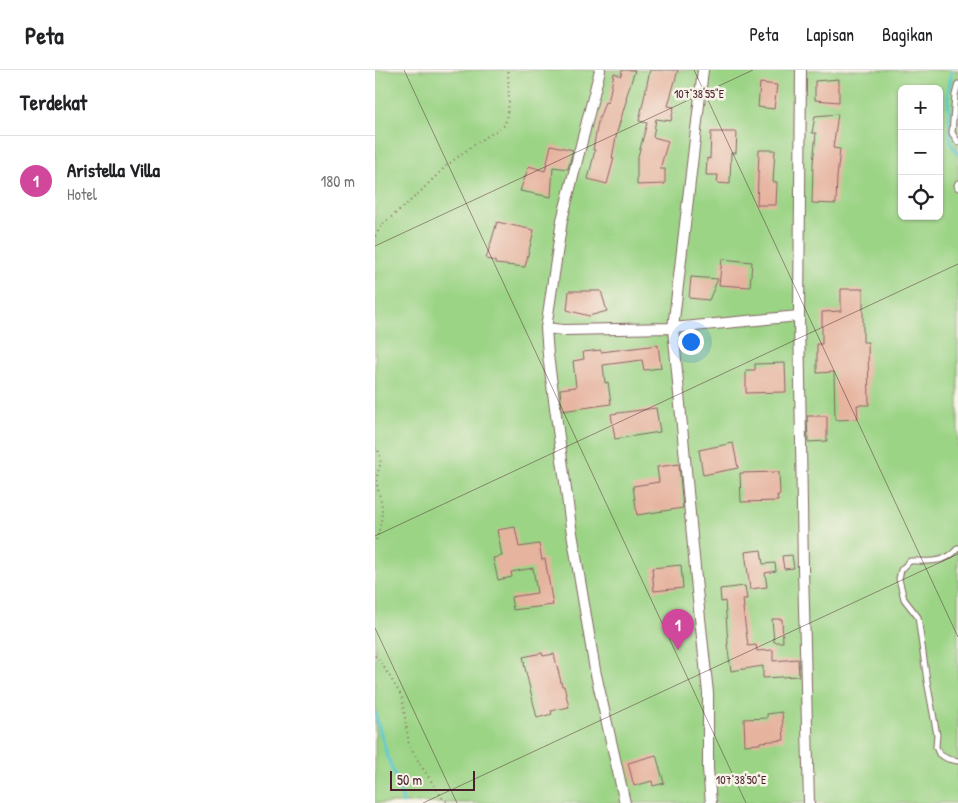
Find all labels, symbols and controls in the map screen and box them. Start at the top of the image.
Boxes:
text: Peta [25,19,64,51]
text: Peta [749,22,778,47]
text: Lapisan [806,22,854,47]
text: Bagikan [882,22,933,47]
text: 107°38'55"E [674,85,725,102]
map controls [898,85,943,220]
button: + [898,85,943,130]
text: Terdekat [20,88,87,117]
button: − [898,130,943,175]
text: Aristella Villa [67,157,160,183]
text: 1 [33,170,39,192]
text: 180 m [321,170,355,192]
button: locate [898,175,943,220]
text: Hotel [67,183,97,205]
your location [678,329,704,355]
pin: 1 [662,609,694,650]
scale bar [390,768,475,791]
text: 50 m [397,770,422,789]
text: 107°38'50"E [716,771,767,788]

